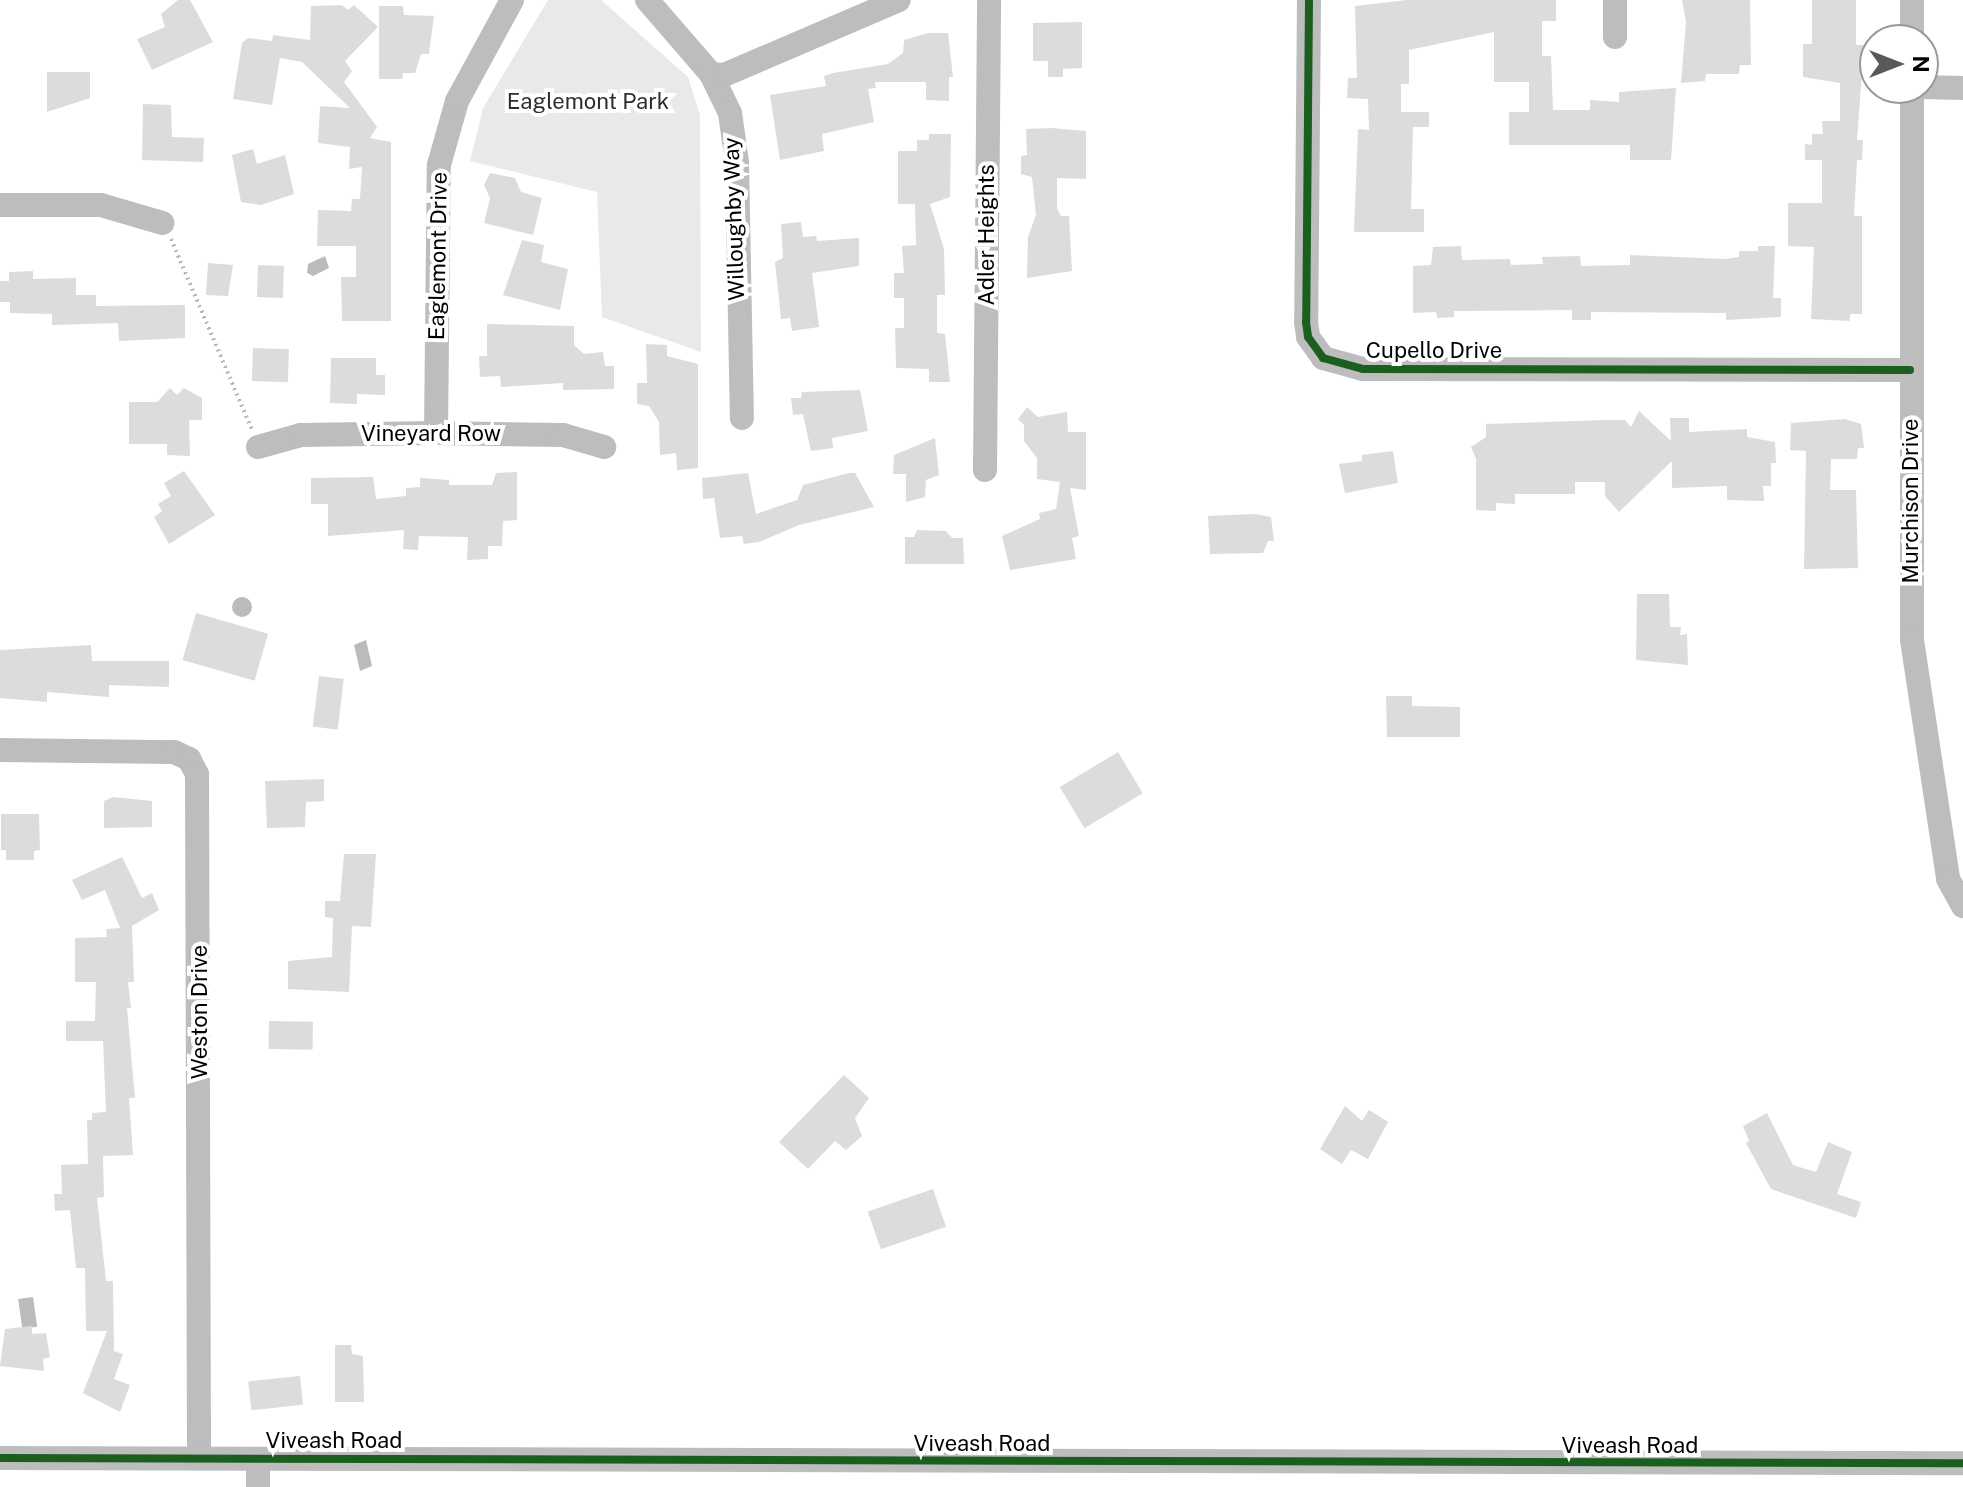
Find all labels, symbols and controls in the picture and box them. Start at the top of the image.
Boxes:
north arrow [1859,24,1939,104]
text: N [1908,55,1934,73]
park label: Eaglemont Park [507,89,669,115]
street label: Willoughby Way [718,136,750,302]
street label: Adler Heights [974,164,1000,306]
street label: Eaglemont Drive [423,172,453,340]
street label: Cupello Drive [1366,338,1502,364]
street label: Murchison Drive [1898,418,1924,584]
street label: Vineyard Row [361,421,501,447]
street label: Weston Drive [187,945,213,1079]
street label: Viveash Road [266,1428,402,1454]
street label: Viveash Road [914,1431,1050,1457]
street label: Viveash Road [1562,1433,1698,1459]

